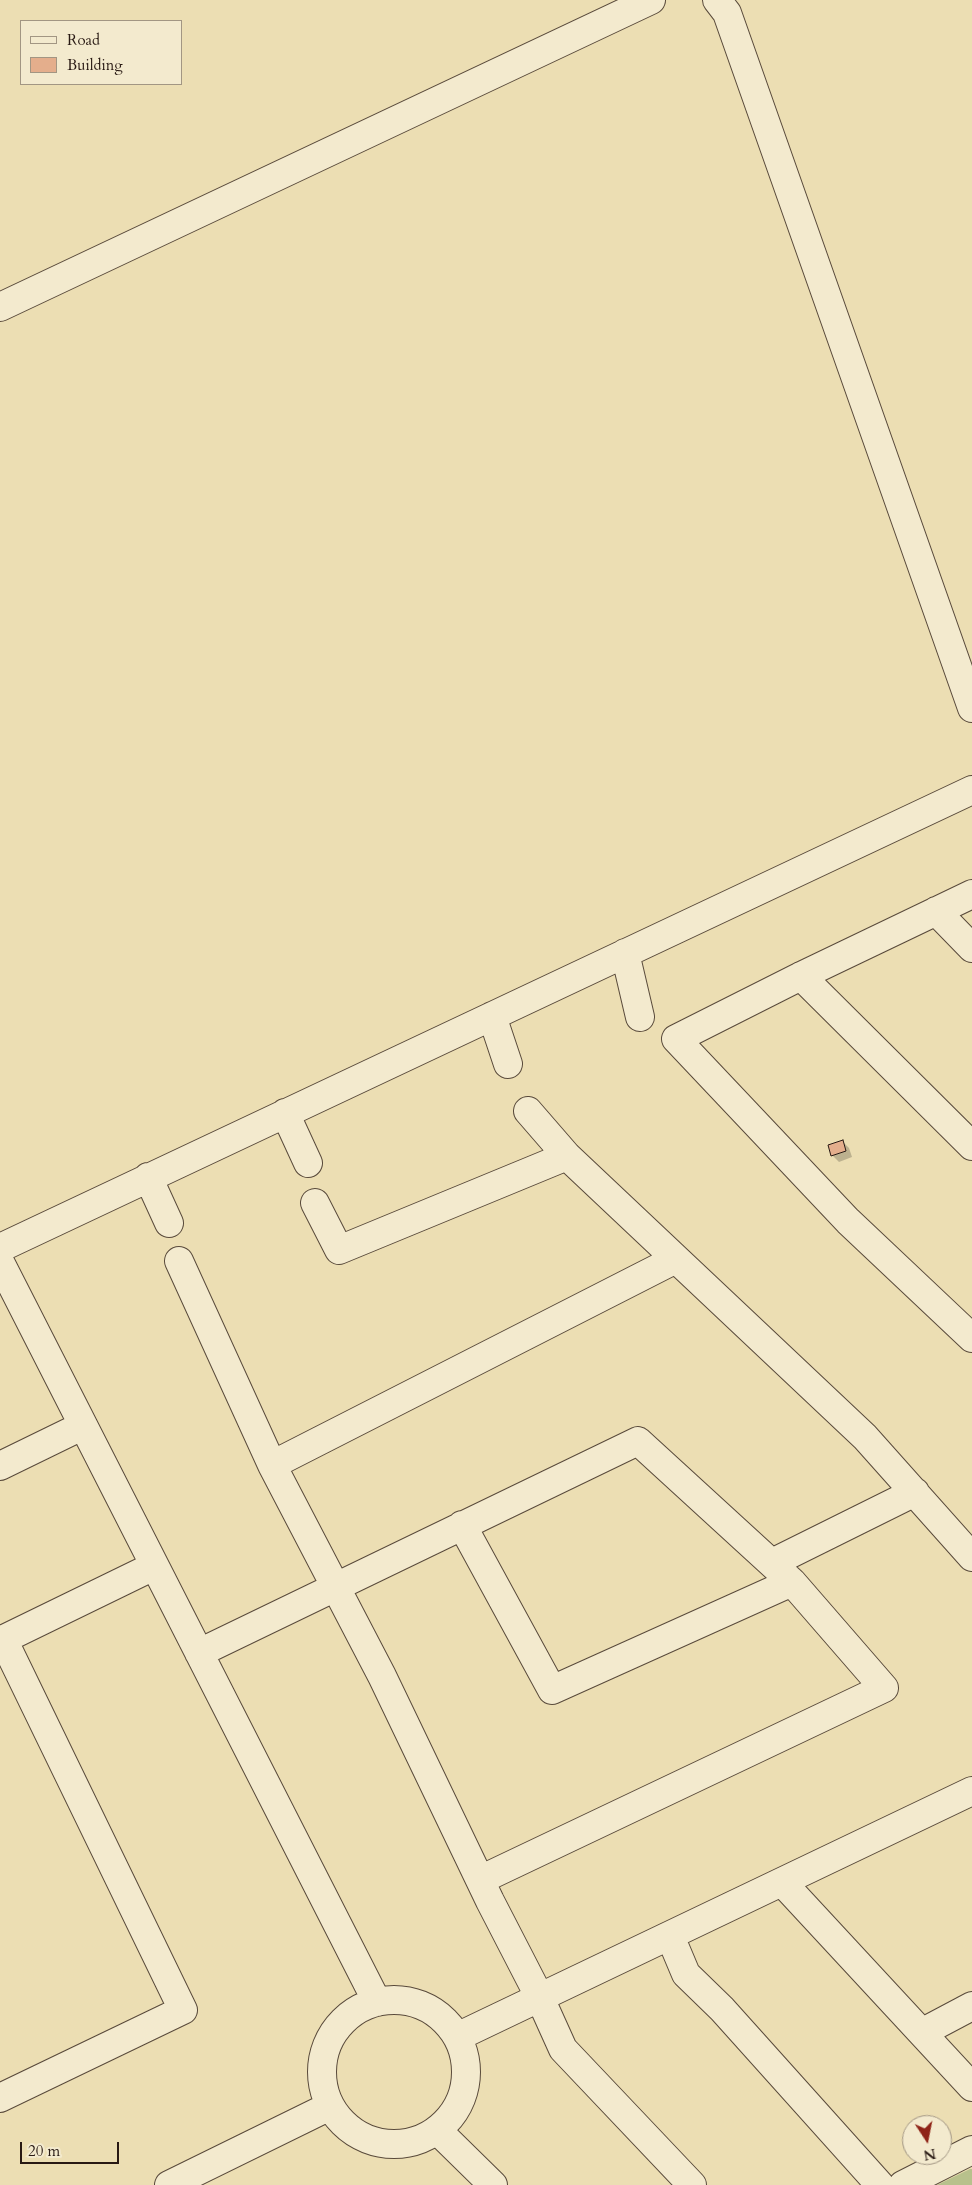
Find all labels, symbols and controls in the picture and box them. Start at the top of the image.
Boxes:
legend [20,20,182,85]
text: Road [67,30,100,50]
text: Building [67,55,123,75]
north arrow [902,2115,952,2165]
scale bar [22,2132,121,2164]
text: 20 m [28,2141,60,2161]
text: N [922,2144,938,2165]

